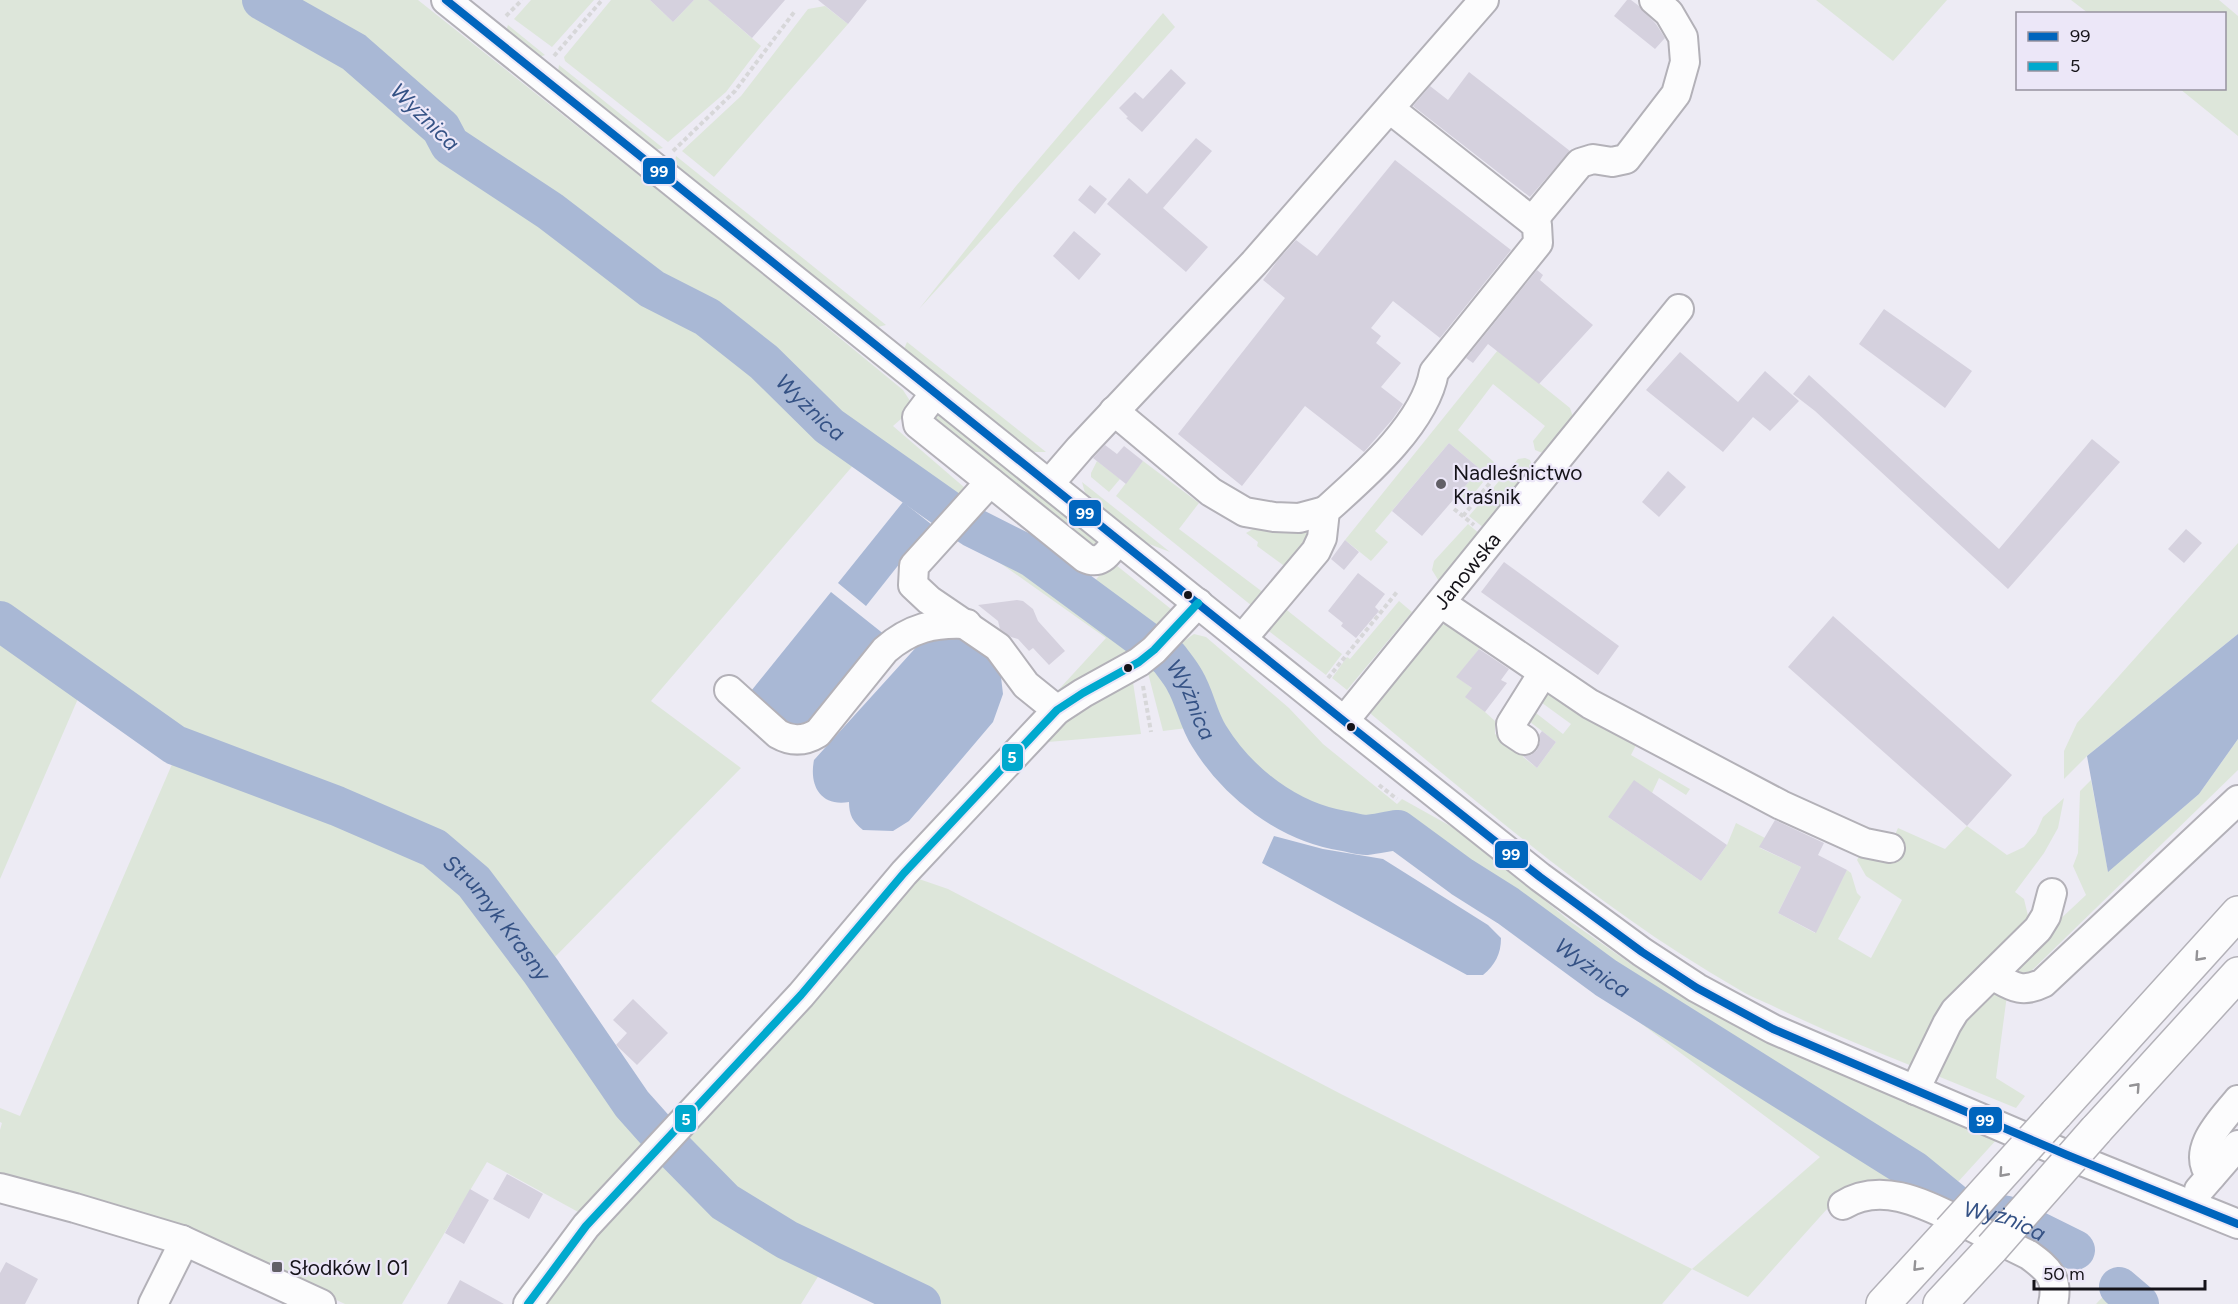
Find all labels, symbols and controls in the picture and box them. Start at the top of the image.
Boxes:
legend [2016,12,2226,90]
text: 99 [2070,25,2090,47]
text: 5 [2070,55,2080,77]
water label: Wyżnica [385,78,465,157]
line badge: 99 [642,157,676,185]
text: 99 [650,162,668,181]
water label: Wyżnica [770,368,850,447]
place label: Nadleśnictwo Kraśnik [1453,460,1583,509]
marker: Nadleśnictwo Kraśnik [1434,477,1448,491]
line badge: 99 [1068,499,1102,527]
text: 99 [1076,504,1094,523]
street label: Janowska [1428,527,1505,614]
unlabelled marker [1182,589,1194,601]
water label: Wyżnica [1161,654,1222,745]
unlabelled marker [1122,662,1134,674]
unlabelled marker [1345,721,1357,733]
line badge: 5 [1001,743,1024,772]
text: 5 [1007,748,1017,767]
line badge: 99 [1494,840,1529,869]
text: 99 [1502,845,1520,864]
water label: Strumyk Krasny [438,849,558,987]
water label: Wyżnica [1550,932,1635,1003]
one-way arrow [2195,950,2206,960]
one-way arrow [2129,1083,2140,1094]
line badge: 5 [674,1104,697,1133]
line badge: 99 [1968,1106,2003,1134]
text: 5 [681,1110,691,1129]
text: 99 [1976,1111,1994,1130]
one-way arrow [1999,1166,2010,1177]
water label: Wyżnica [1961,1195,2051,1247]
scale bar [2034,1253,2205,1291]
place label: Słodków I 01 [289,1255,409,1280]
marker: Słodków I 01 [270,1260,284,1274]
one-way arrow [1913,1261,1924,1271]
text: 50 m [2043,1263,2085,1285]

